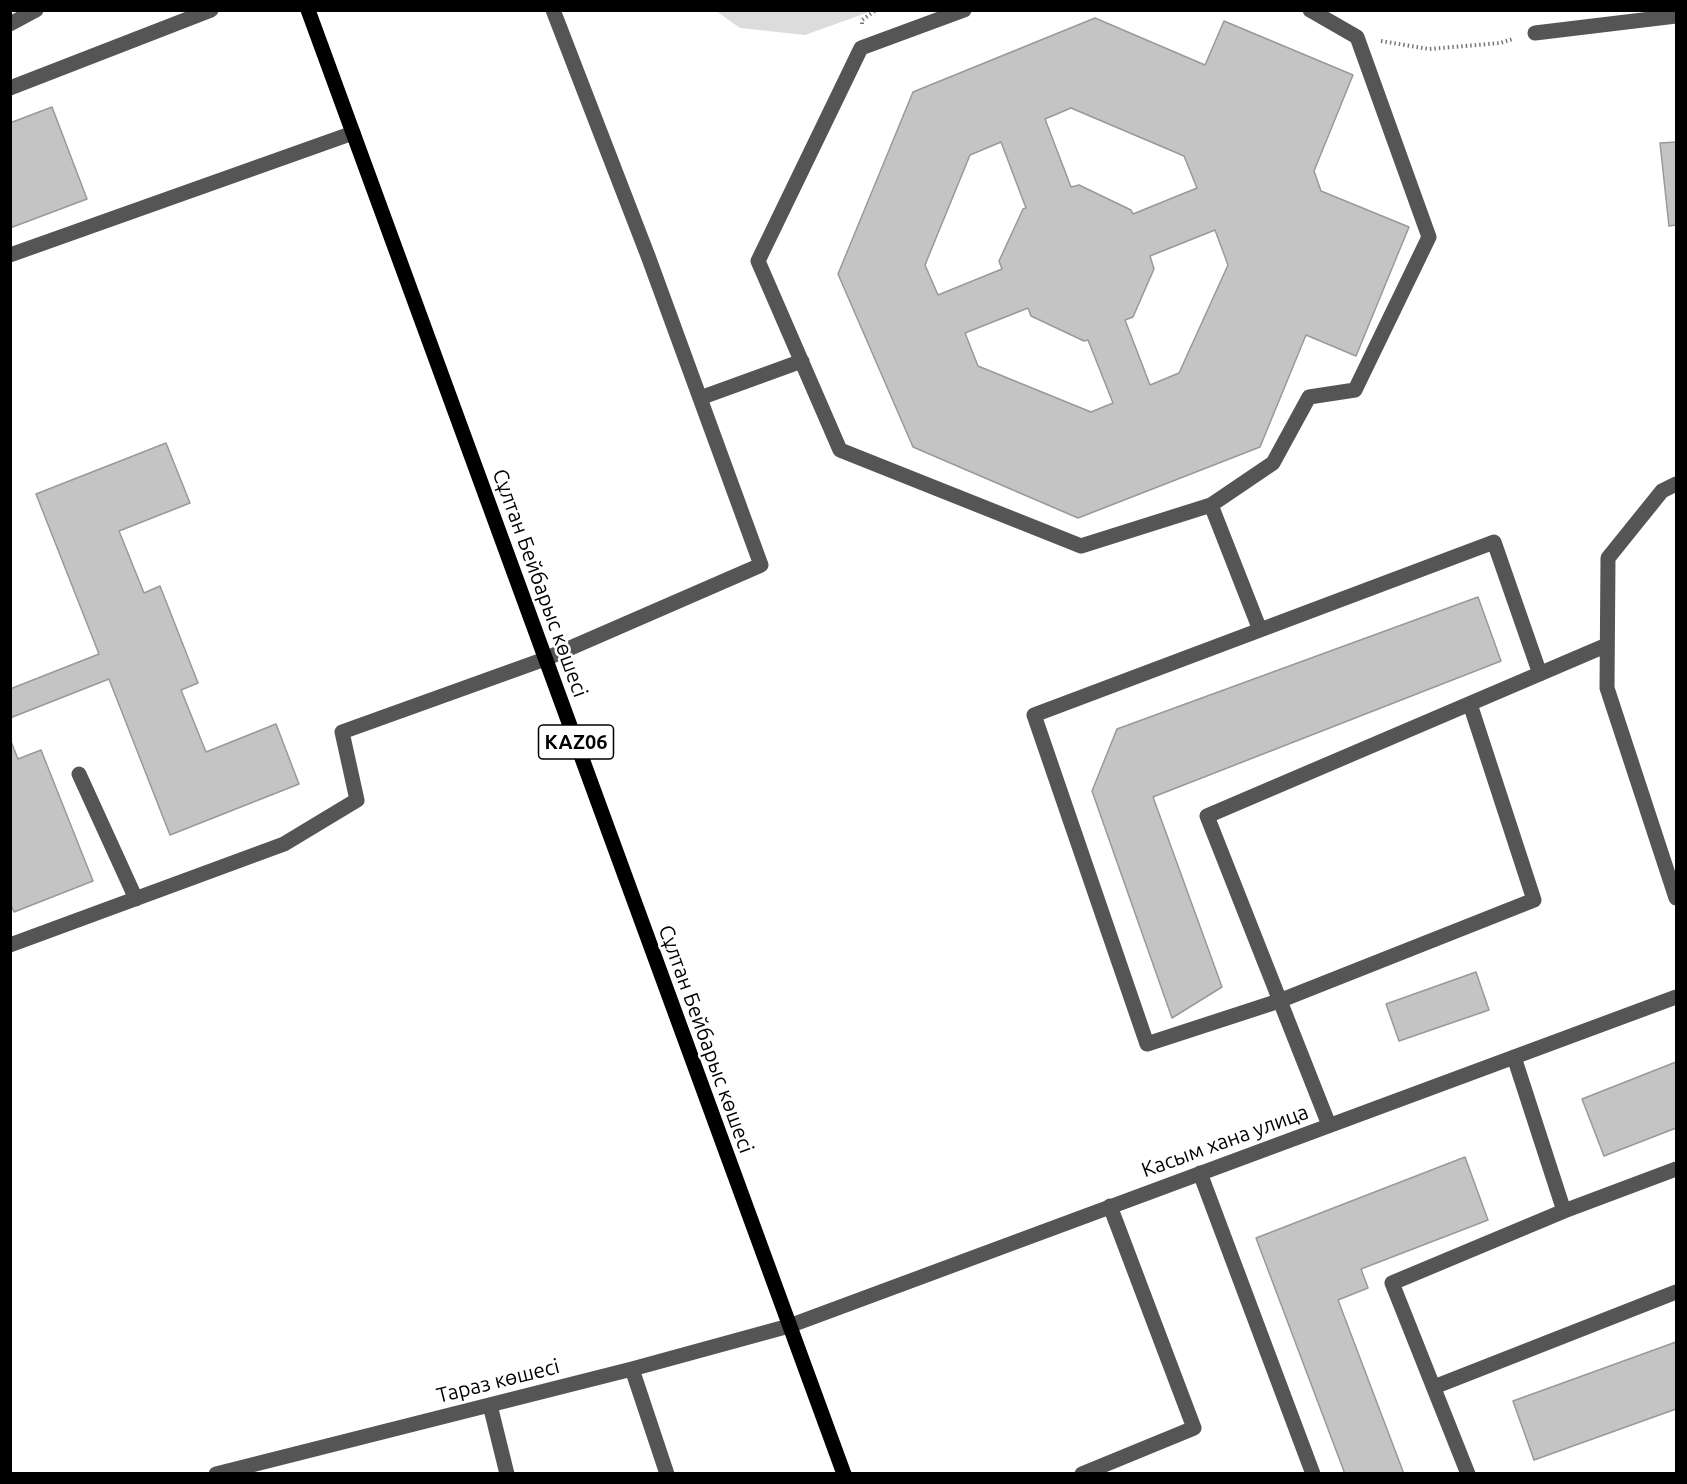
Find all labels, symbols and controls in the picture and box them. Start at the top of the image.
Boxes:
street label: Сұлтан Бейбарыс көшесі [487,466,593,700]
road number: KAZ06 [538,725,614,759]
street label: Сұлтан Бейбарыс көшесі [653,922,759,1156]
street label: Касым хана улица [1138,1099,1312,1183]
street label: Тараз көшесі [434,1354,562,1408]

